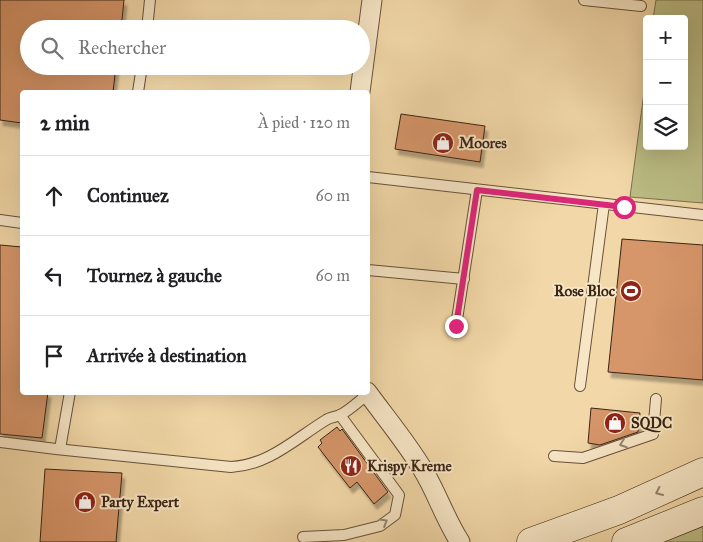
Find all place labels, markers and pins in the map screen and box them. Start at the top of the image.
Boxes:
shop icon: Moores [431,131,455,155]
place label: Moores [459,134,507,152]
sports icon: Rose Bloc [619,279,643,303]
place label: Rose Bloc [554,282,616,300]
shop icon: SQDC [603,411,627,435]
place label: SQDC [631,414,672,433]
restaurant icon: Krispy Kreme [339,454,363,478]
place label: Krispy Kreme [367,457,452,476]
shop icon: Party Expert [73,490,97,514]
place label: Party Expert [101,493,180,512]

